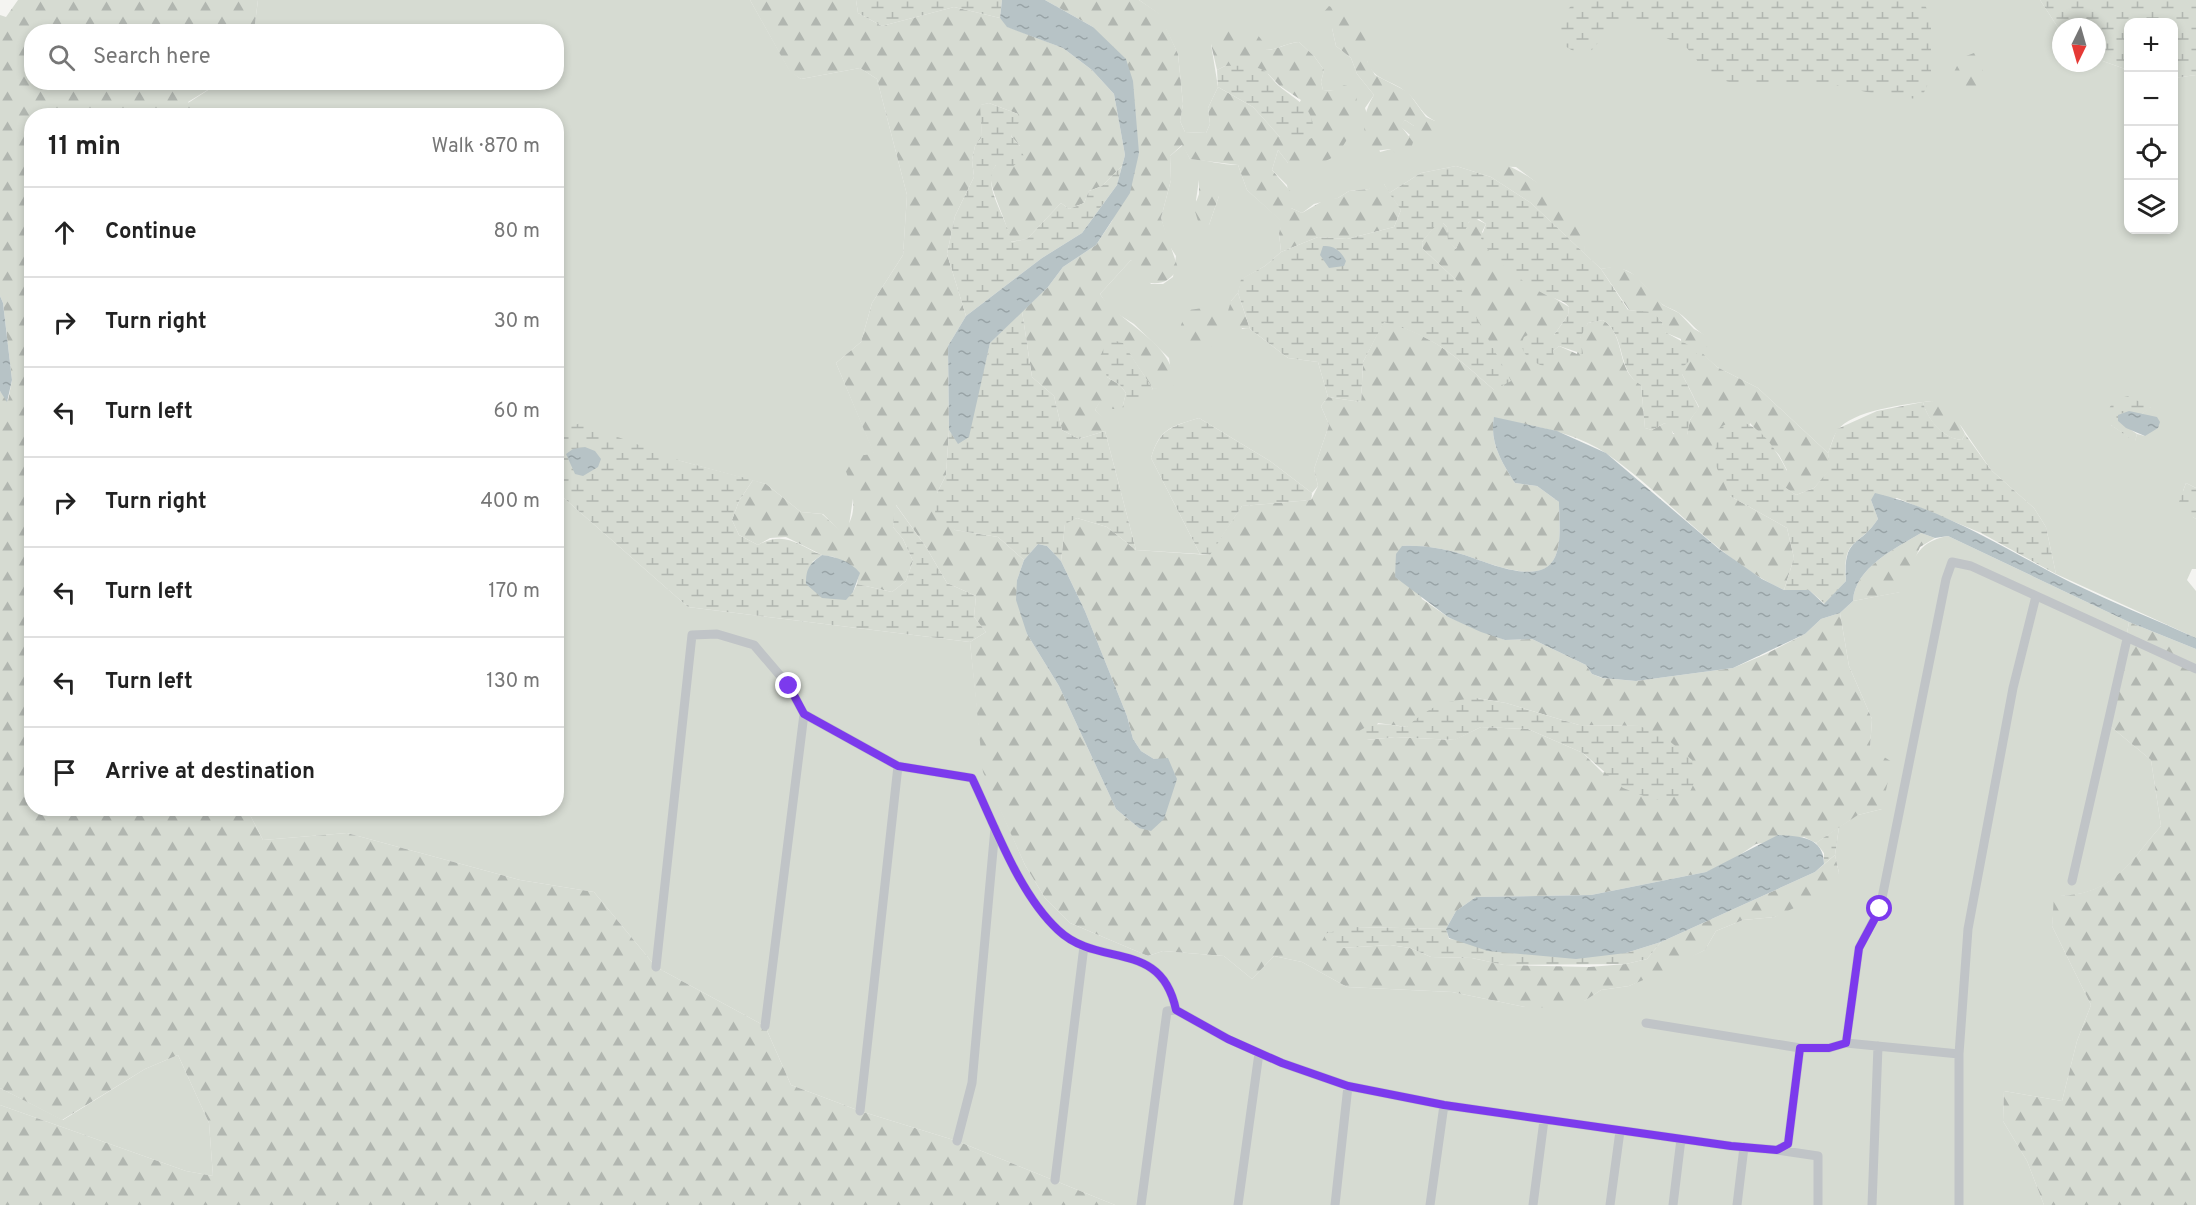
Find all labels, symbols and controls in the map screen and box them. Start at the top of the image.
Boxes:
north arrow [2052,18,2106,72]
map controls [2124,18,2178,234]
button: + [2124,18,2178,72]
search box [24,24,564,90]
icon: search [45,41,78,74]
text: Search here [93,44,211,71]
button: − [2124,72,2178,126]
button: locate [2124,126,2178,180]
text: 11 min [48,131,121,164]
text: Walk · 870 m [432,134,540,160]
button: layers [2124,180,2178,234]
icon: ahead [48,216,81,249]
text: Continue [105,219,196,246]
text: 80 m [494,219,540,245]
icon: right [48,306,81,339]
text: Turn right [105,309,207,336]
text: 30 m [494,309,540,335]
icon: left [48,396,81,429]
text: Turn left [105,399,193,426]
text: 60 m [494,399,540,425]
icon: right [48,486,81,519]
text: Turn right [105,489,207,516]
text: 400 m [480,489,540,515]
icon: left [48,576,81,609]
text: Turn left [105,579,193,606]
text: 170 m [488,579,540,605]
icon: left [48,666,81,699]
text: Turn left [105,669,193,696]
text: 130 m [486,669,540,695]
route end [775,672,801,698]
icon: arrive [48,756,81,789]
text: Arrive at destination [105,759,315,786]
route start [1866,895,1892,921]

